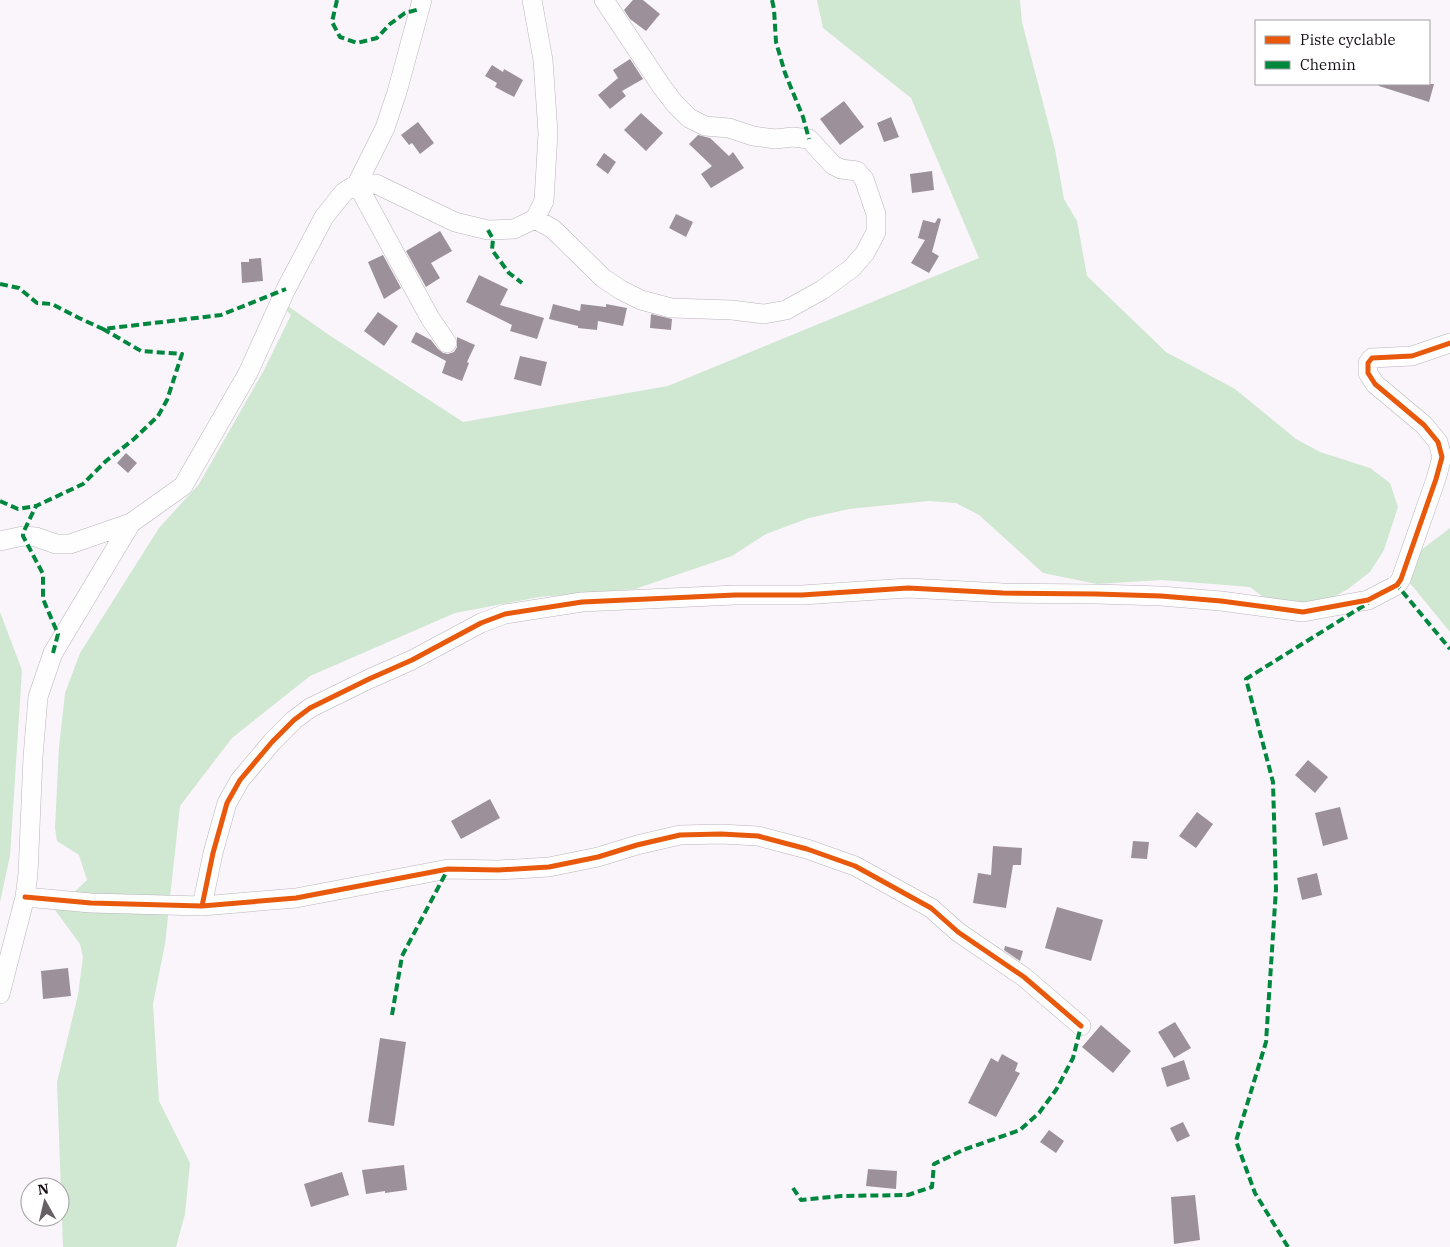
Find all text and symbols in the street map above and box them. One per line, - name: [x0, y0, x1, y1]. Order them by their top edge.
- legend: [1255, 20, 1430, 85]
- text: Piste cyclable: [1300, 30, 1396, 49]
- text: Chemin: [1300, 55, 1356, 74]
- north arrow: [20, 1177, 70, 1227]
- text: N: [36, 1179, 50, 1199]

